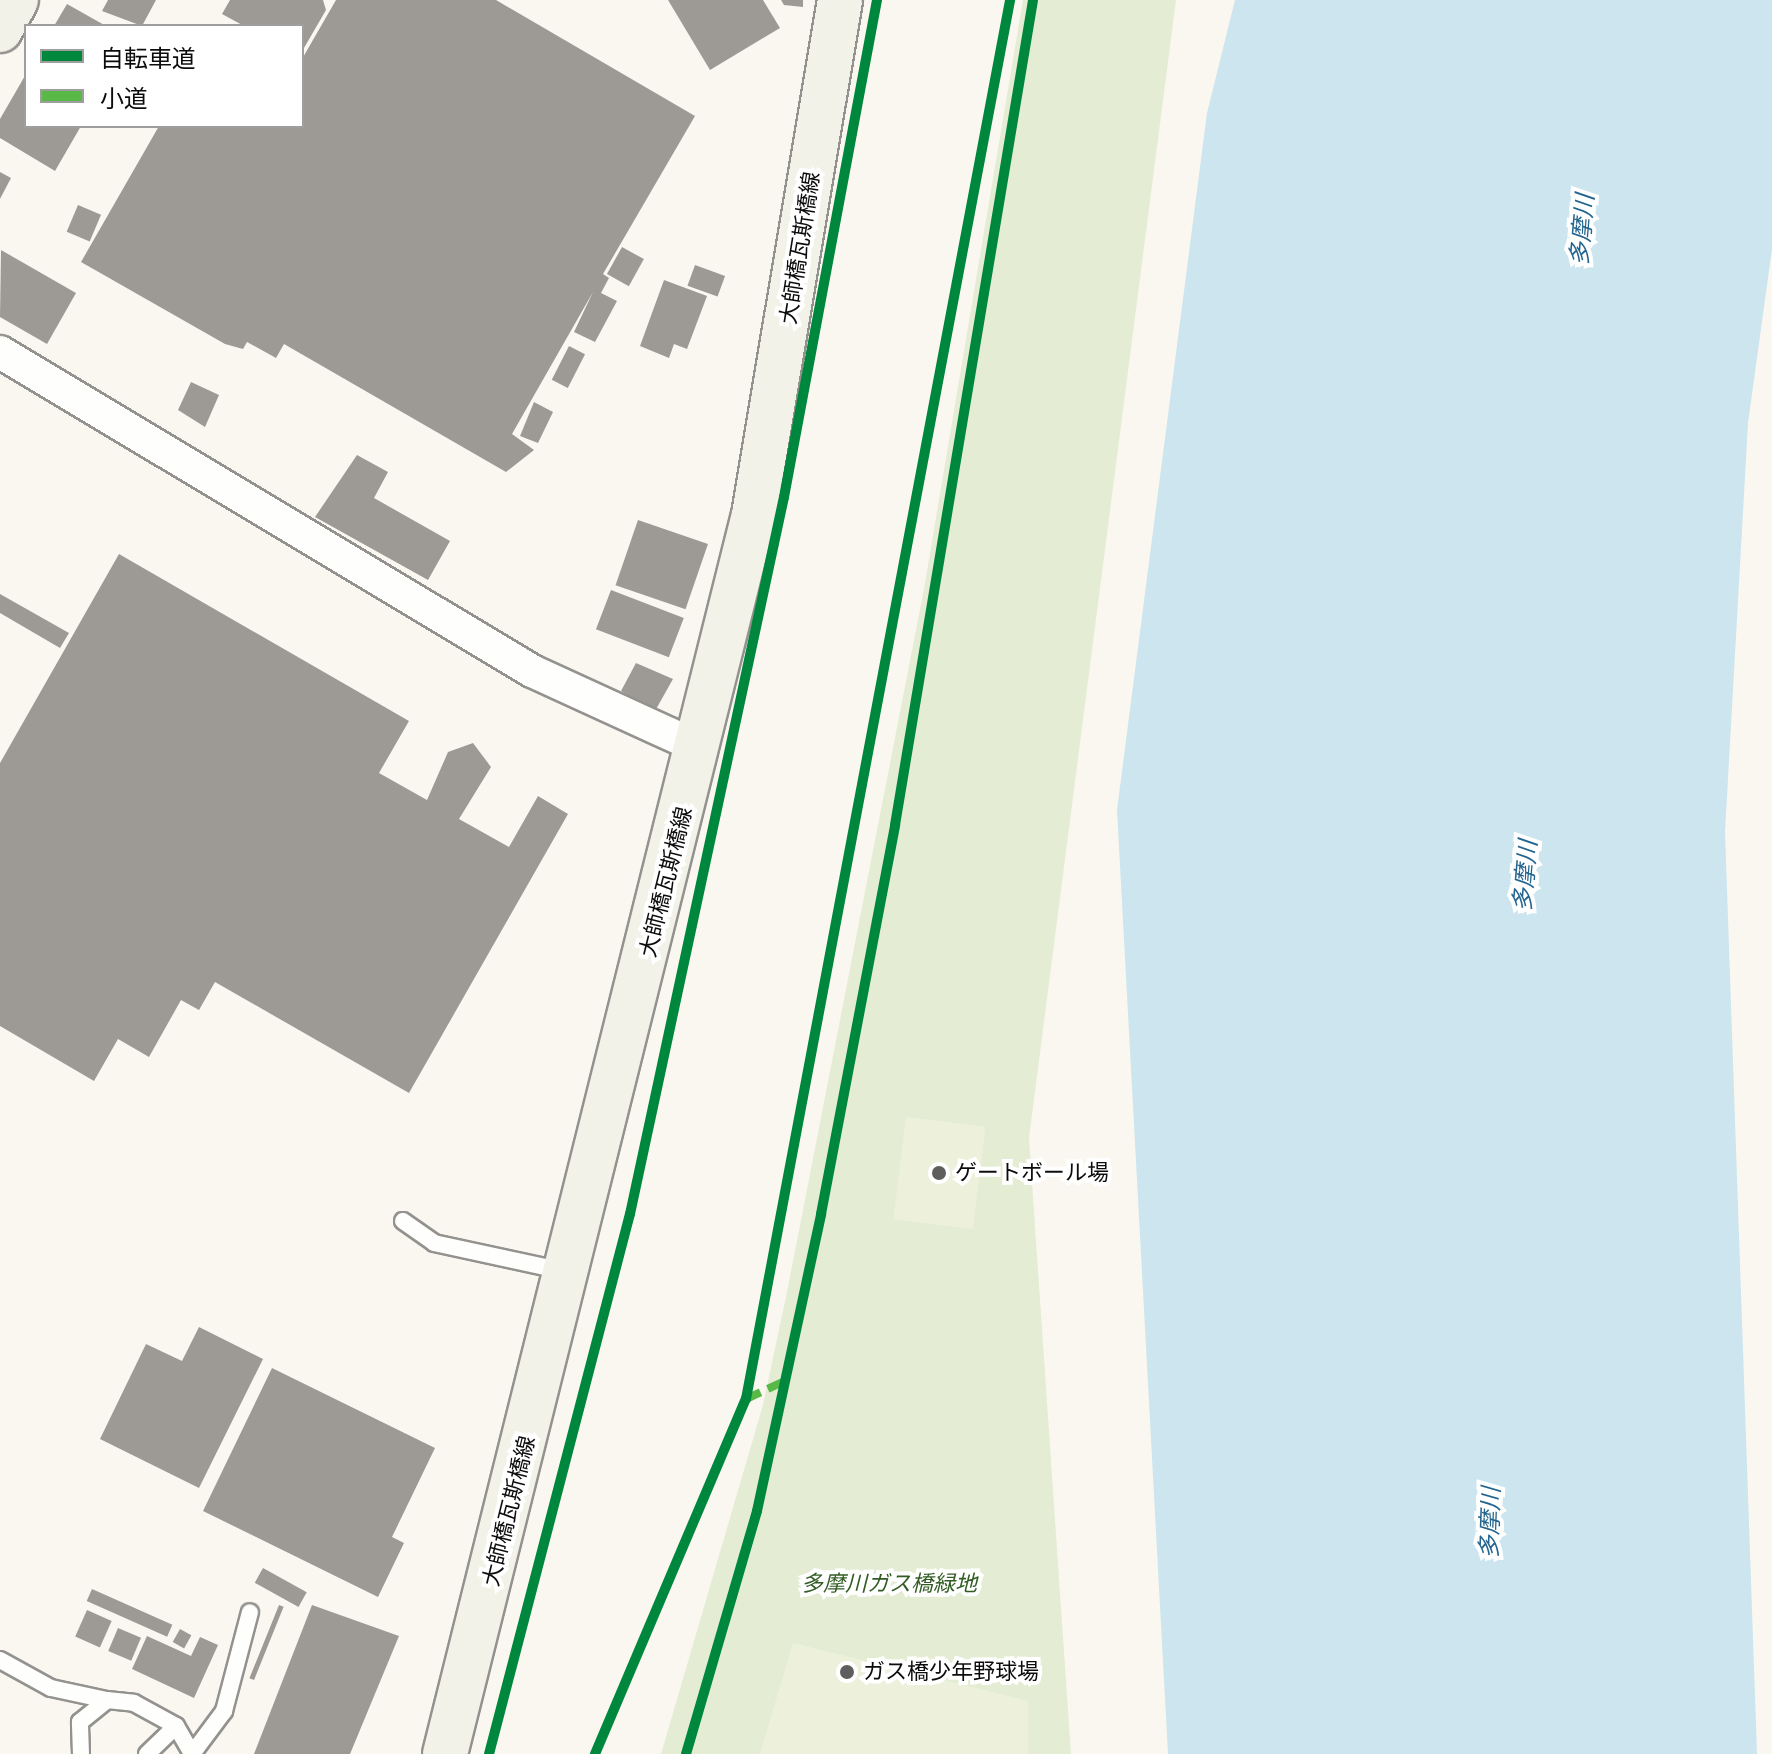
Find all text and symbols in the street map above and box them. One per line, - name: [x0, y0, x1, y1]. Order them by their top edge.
- legend: [24, 24, 304, 128]
- text: 自転車道: [100, 43, 196, 74]
- text: 小道: [100, 83, 148, 114]
- street label: 大師橋瓦斯橋線: [775, 170, 825, 326]
- water label: 多摩川: [1565, 193, 1599, 267]
- street label: 大師橋瓦斯橋線: [635, 804, 697, 960]
- water label: 多摩川: [1508, 839, 1542, 913]
- place label: ゲートボール場: [955, 1160, 1109, 1186]
- marker: ゲートボール場: [930, 1164, 948, 1182]
- street label: 大師橋瓦斯橋線: [478, 1433, 540, 1589]
- water label: 多摩川: [1474, 1487, 1506, 1559]
- park label: 多摩川ガス橋緑地: [801, 1571, 977, 1597]
- place label: ガス橋少年野球場: [863, 1659, 1039, 1685]
- marker: ガス橋少年野球場: [838, 1663, 856, 1681]

